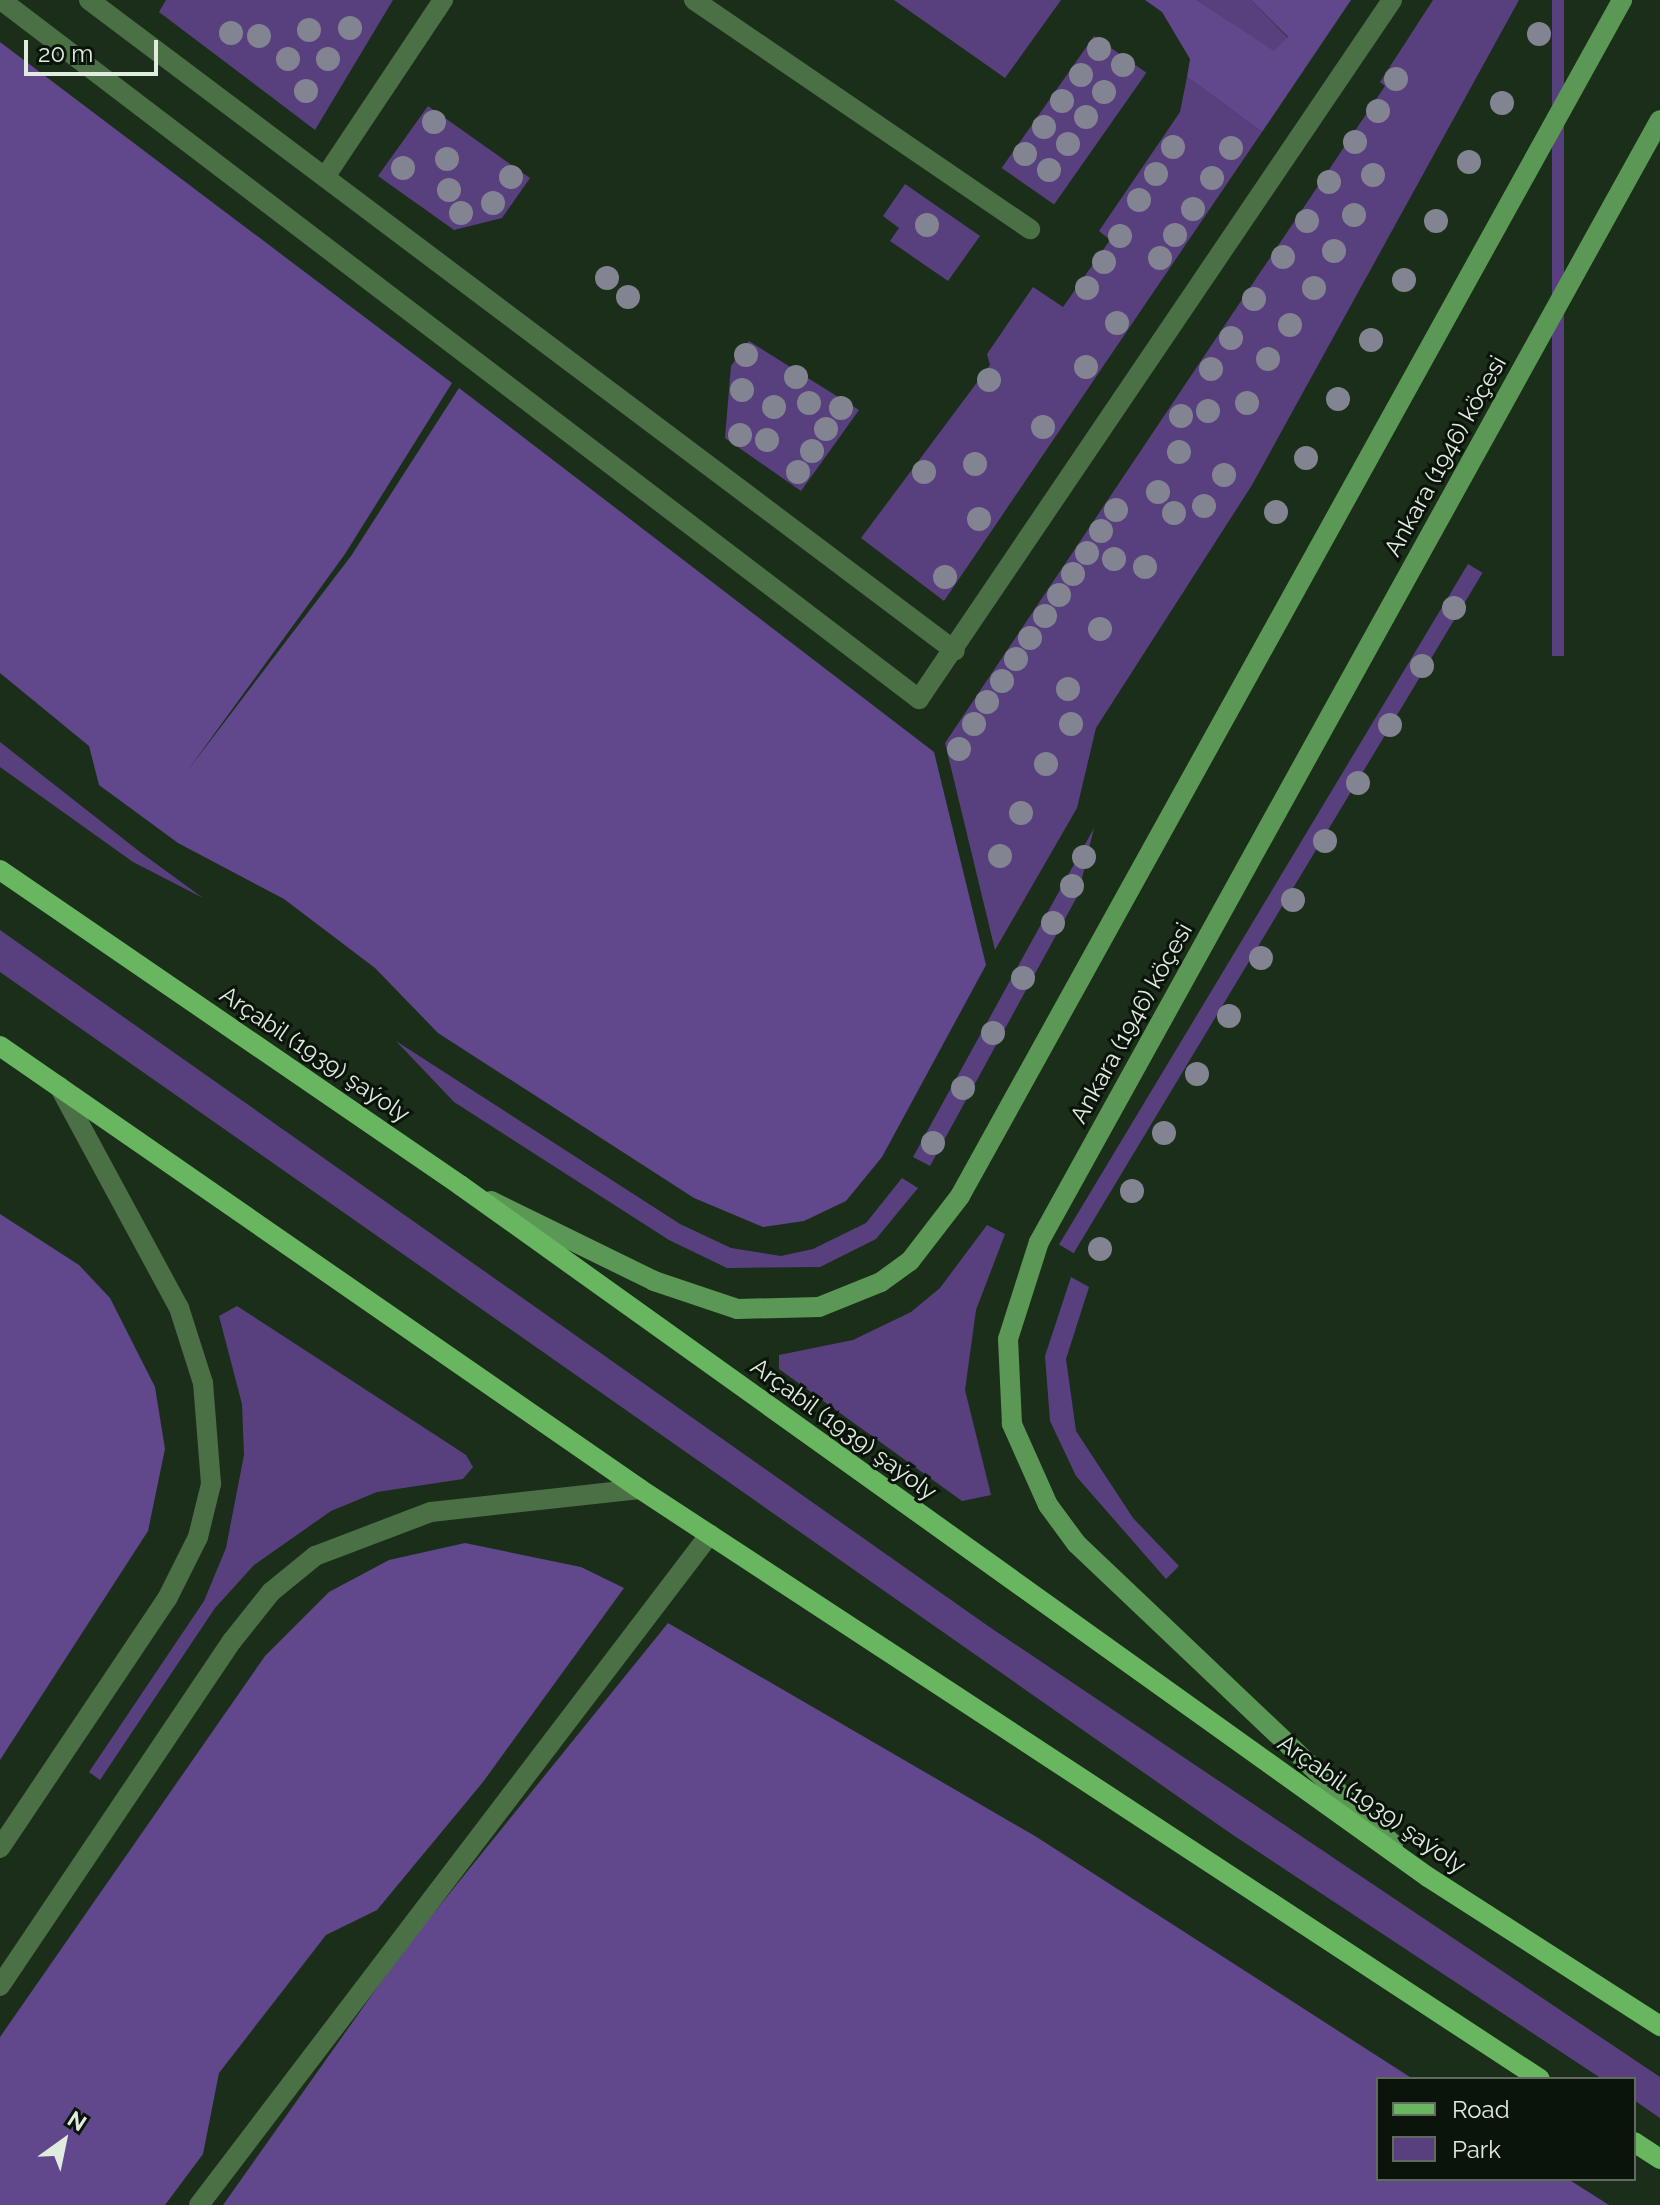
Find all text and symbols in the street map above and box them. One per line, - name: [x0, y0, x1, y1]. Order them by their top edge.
- scale bar: [28, 24, 162, 74]
- text: 20 m: [38, 39, 93, 68]
- street label: Ankara (1946) köçesi: [1378, 351, 1512, 561]
- street label: Ankara (1946) köçesi: [1064, 918, 1198, 1128]
- street label: Arçabil (1939) şaýoly: [214, 980, 416, 1128]
- street label: Arçabil (1939) şaýoly: [745, 1352, 943, 1506]
- street label: Arçabil (1939) şaýoly: [1272, 1728, 1472, 1880]
- legend: [1376, 2077, 1636, 2181]
- text: Road: [1452, 2095, 1510, 2124]
- north arrow: [24, 2101, 104, 2181]
- text: N: [63, 2105, 91, 2136]
- text: Park: [1452, 2135, 1501, 2164]

